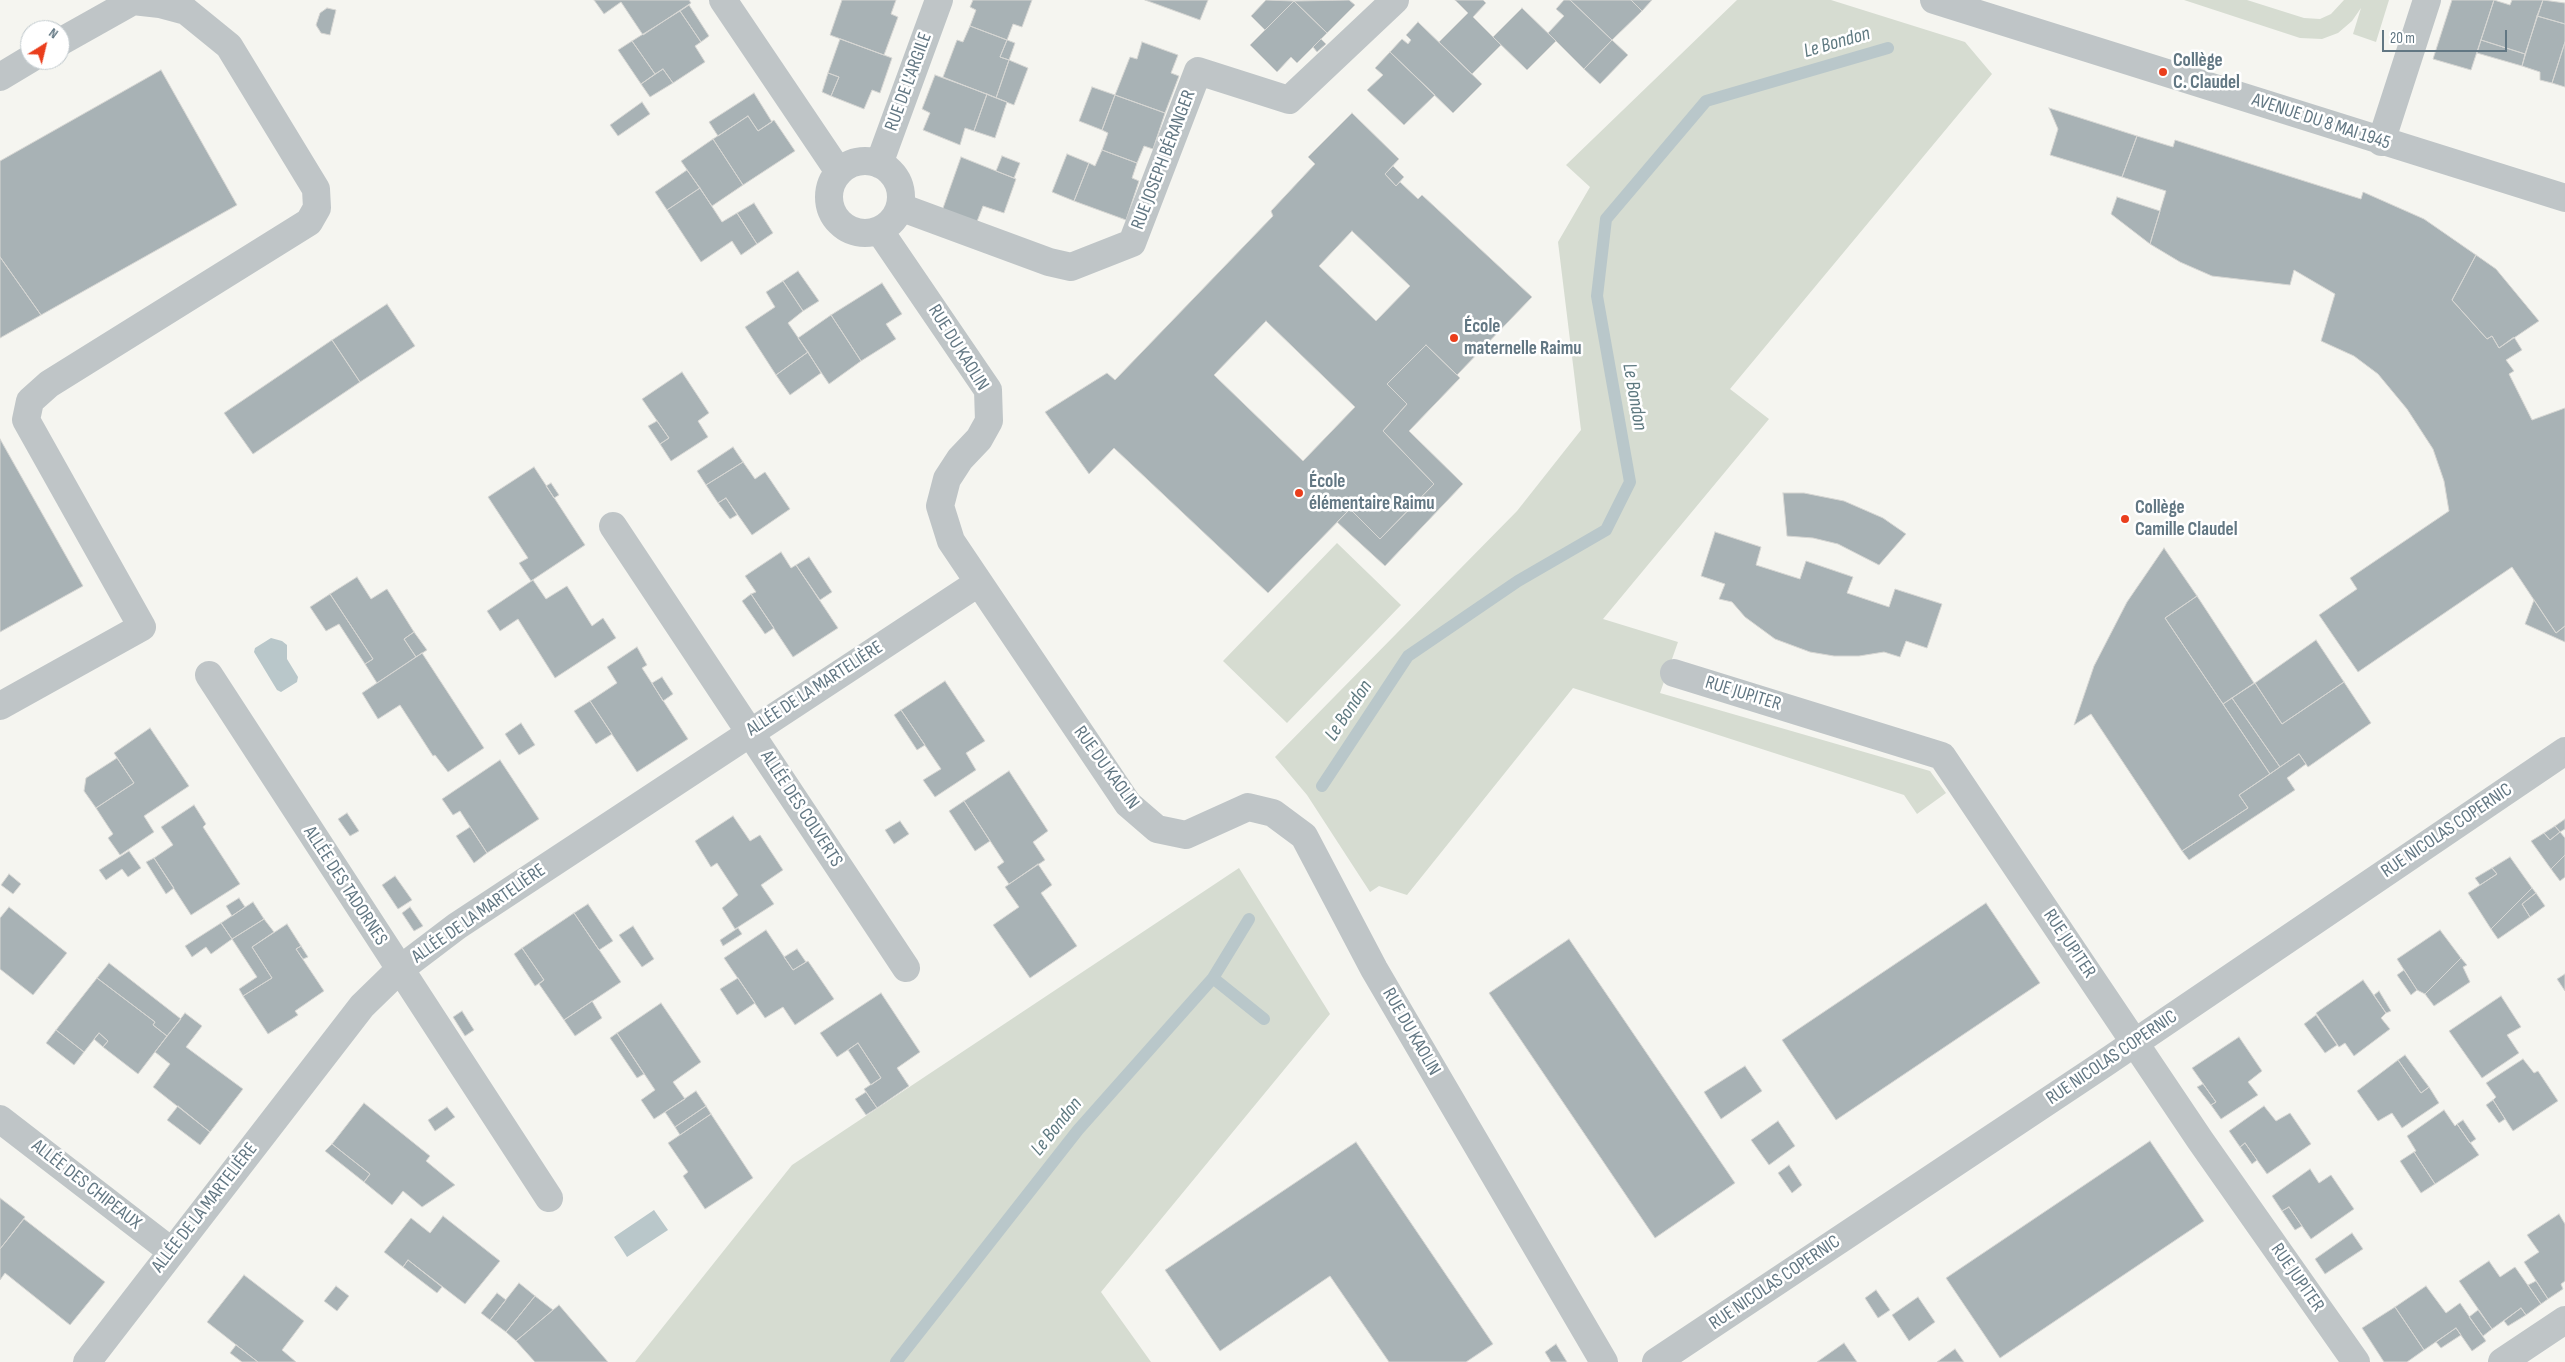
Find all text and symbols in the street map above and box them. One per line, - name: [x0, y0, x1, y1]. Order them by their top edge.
- north arrow: [20, 20, 70, 70]
- scale bar: [2385, 20, 2510, 52]
- water label: Le Bondon: [1801, 22, 1873, 64]
- text: N: [45, 24, 62, 42]
- text: 20 m: [2390, 29, 2415, 48]
- street label: RUE DE L'ARGILE: [881, 30, 937, 134]
- place label: Collège C. Claudel: [2173, 50, 2240, 94]
- marker: Collège C. Claudel: [2157, 66, 2169, 78]
- street label: RUE JOSEPH BÉRANGER: [1127, 87, 1201, 233]
- street label: AVENUE DU 8 MAI 1945: [2249, 89, 2393, 155]
- street label: RUE DU KAOLIN: [923, 301, 993, 395]
- place label: École maternelle Raimu: [1464, 316, 1582, 360]
- marker: École maternelle Raimu: [1448, 332, 1460, 344]
- water label: Le Bondon: [1616, 361, 1652, 433]
- place label: École élémentaire Raimu: [1309, 471, 1435, 515]
- marker: École élémentaire Raimu: [1293, 487, 1305, 499]
- place label: Collège Camille Claudel: [2135, 497, 2238, 541]
- marker: Collège Camille Claudel: [2119, 513, 2131, 525]
- street label: ALLÉE DE LA MARTELIÈRE: [742, 636, 888, 742]
- street label: RUE JUPITER: [1702, 672, 1784, 716]
- water label: Le Bondon: [1320, 676, 1378, 746]
- street label: RUE DU KAOLIN: [1068, 722, 1144, 814]
- street label: ALLÉE DES COLVERTS: [755, 746, 847, 872]
- street label: RUE NICOLAS COPERNIC: [2377, 779, 2517, 883]
- street label: ALLÉE DES TADORNES: [298, 822, 392, 950]
- street label: ALLÉE DE LA MARTELIÈRE: [408, 859, 550, 969]
- street label: RUE JUPITER: [2038, 905, 2100, 983]
- street label: RUE DU KAOLIN: [1377, 984, 1445, 1080]
- street label: RUE NICOLAS COPERNIC: [2042, 1006, 2182, 1110]
- water label: Le Bondon: [1026, 1093, 1088, 1161]
- street label: ALLÉE DES CHIPEAUX: [27, 1135, 145, 1235]
- street label: ALLÉE DE LA MARTELIÈRE: [147, 1139, 263, 1277]
- street label: RUE NICOLAS COPERNIC: [1705, 1231, 1845, 1335]
- street label: RUE JUPITER: [2265, 1239, 2329, 1317]

